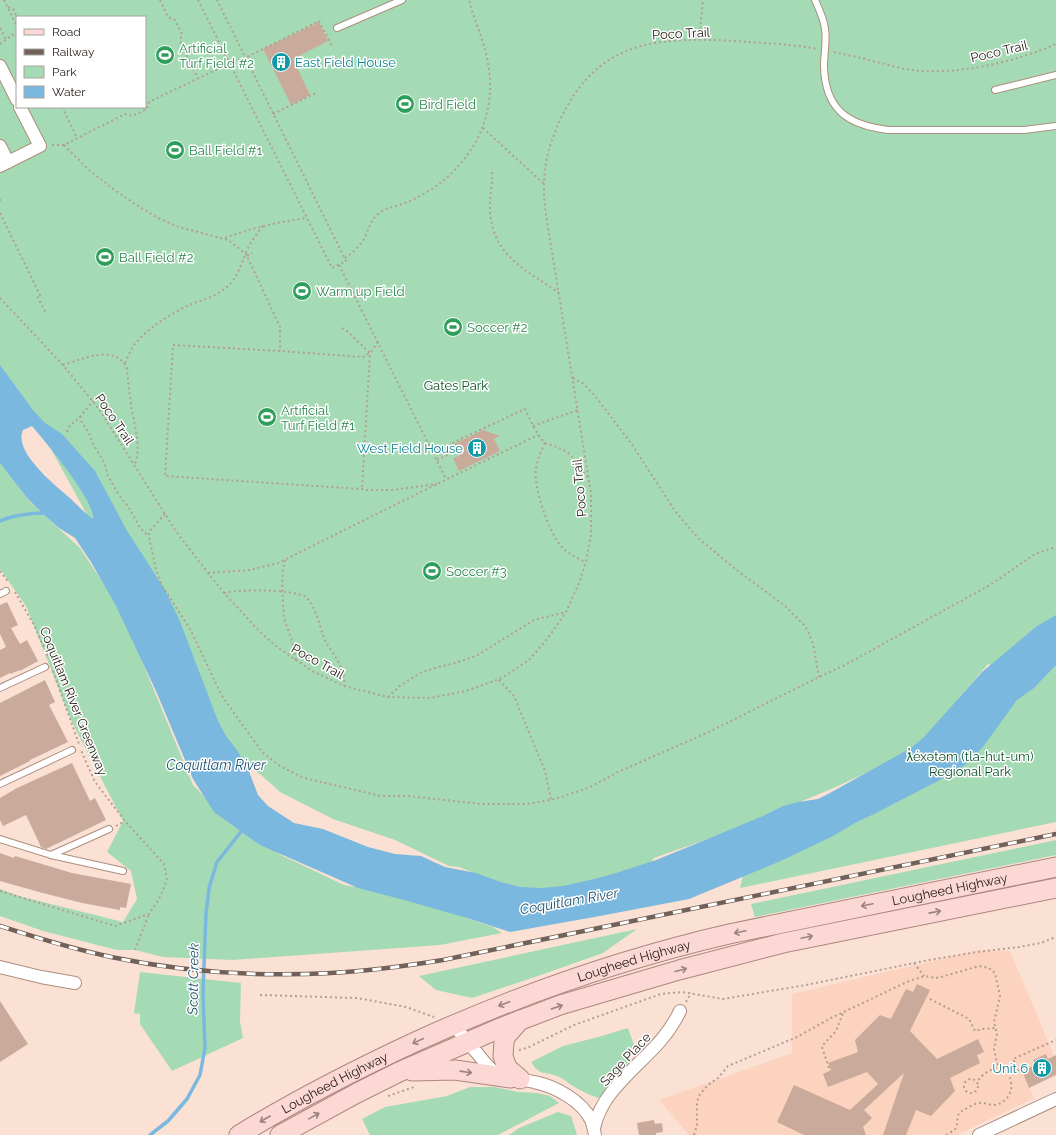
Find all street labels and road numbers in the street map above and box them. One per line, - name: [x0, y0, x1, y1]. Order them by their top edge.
- street label: Poco Trail: [652, 24, 711, 43]
- street label: Poco Trail: [969, 38, 1030, 65]
- street label: Poco Trail: [92, 391, 137, 448]
- street label: Poco Trail: [569, 458, 590, 518]
- street label: Coquitlam River Greenway: [37, 625, 110, 778]
- street label: Poco Trail: [289, 641, 347, 682]
- street label: Lougheed Highway: [891, 870, 1009, 908]
- street label: Lougheed Highway: [575, 937, 692, 985]
- street label: Sage Place: [597, 1029, 654, 1089]
- street label: Lougheed Highway: [279, 1049, 390, 1117]

